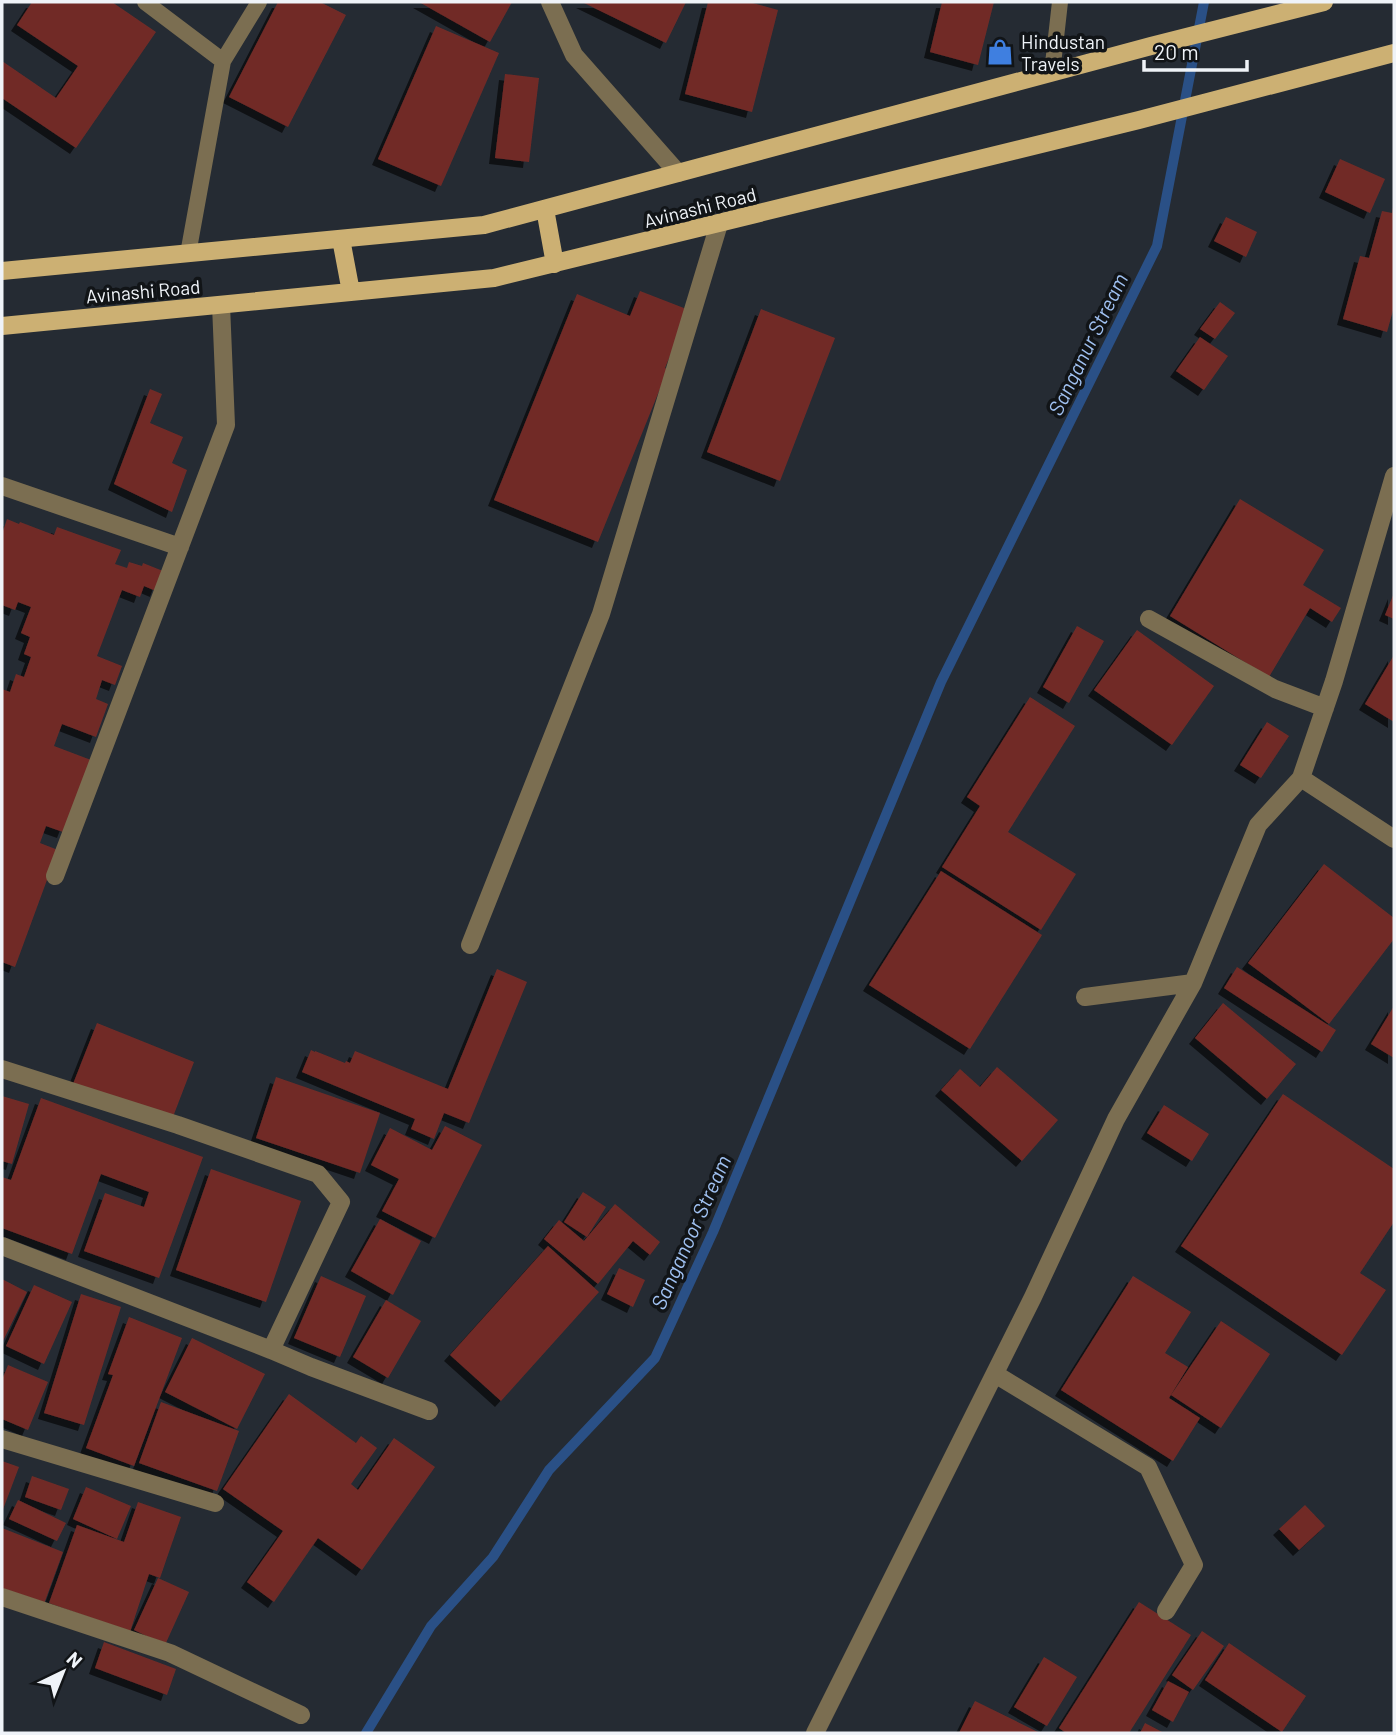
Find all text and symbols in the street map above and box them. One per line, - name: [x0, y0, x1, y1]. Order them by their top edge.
- scale bar: [1144, 28, 1247, 72]
- place label: Hindustan Travels: [1021, 30, 1105, 75]
- shop icon: Hindustan Travels: [985, 37, 1015, 67]
- text: 20 m: [1154, 39, 1199, 64]
- street label: Avinashi Road: [641, 182, 759, 232]
- water label: Sanganur Stream: [1042, 269, 1132, 419]
- street label: Avinashi Road: [85, 275, 201, 307]
- water label: Sanganoor Stream: [645, 1151, 735, 1313]
- north arrow: [28, 1637, 98, 1707]
- text: N: [62, 1646, 87, 1672]

